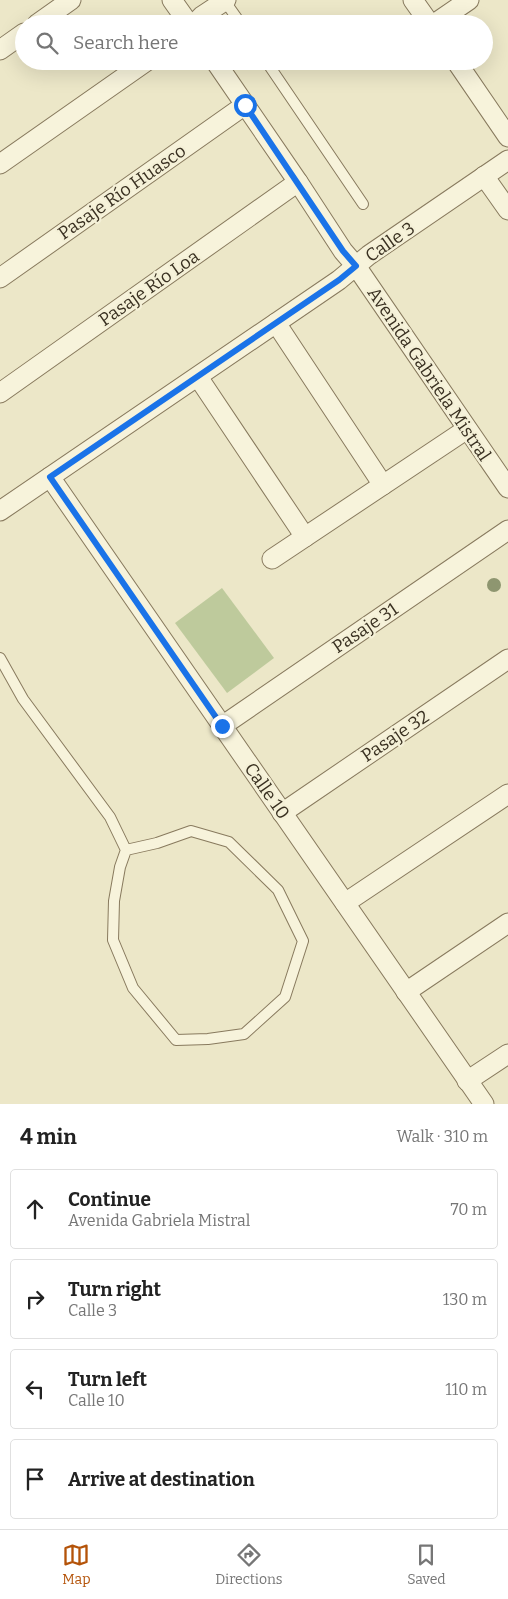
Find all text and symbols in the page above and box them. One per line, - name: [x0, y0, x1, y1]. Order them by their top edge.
- search box: [15, 15, 493, 70]
- icon: search: [33, 29, 61, 57]
- text: Search here: [73, 31, 178, 54]
- route start: [234, 94, 257, 117]
- street label: Pasaje Río Huasco: [54, 140, 190, 244]
- street label: Calle 3: [361, 217, 419, 267]
- street label: Pasaje Río Loa: [94, 245, 204, 331]
- street label: Avenida Gabriela Mistral: [363, 283, 495, 465]
- street label: Pasaje 31: [328, 598, 403, 658]
- street label: Pasaje 32: [357, 705, 433, 767]
- route end: [211, 715, 234, 738]
- street label: Calle 10: [240, 759, 294, 823]
- text: 4 min: [20, 1124, 77, 1150]
- text: Walk · 310 m: [396, 1127, 488, 1146]
- text: Continue: [68, 1188, 151, 1211]
- icon: ahead: [21, 1195, 49, 1223]
- text: 70 m: [451, 1200, 487, 1219]
- text: Avenida Gabriela Mistral: [68, 1211, 250, 1230]
- text: Turn right: [68, 1278, 161, 1301]
- icon: right: [21, 1285, 49, 1313]
- text: 130 m: [443, 1290, 487, 1309]
- text: Calle 3: [68, 1301, 117, 1320]
- text: Turn left: [68, 1368, 147, 1391]
- icon: left: [21, 1375, 49, 1403]
- text: 110 m: [445, 1380, 487, 1399]
- text: Calle 10: [68, 1391, 125, 1410]
- icon: arrive: [21, 1465, 49, 1493]
- text: Arrive at destination: [68, 1468, 255, 1491]
- tab: Map: [62, 1541, 91, 1588]
- tab: Directions: [215, 1541, 283, 1588]
- tab: Saved: [407, 1541, 446, 1588]

